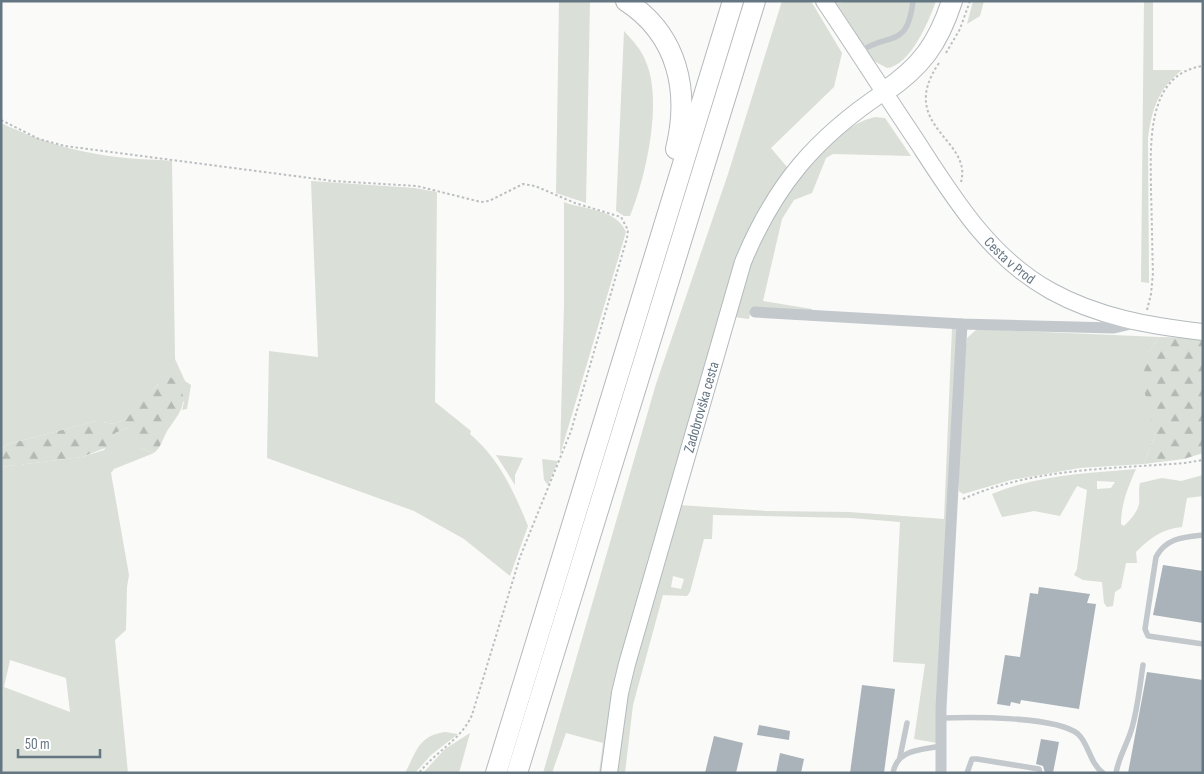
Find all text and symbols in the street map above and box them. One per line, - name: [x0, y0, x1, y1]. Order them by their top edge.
- street label: Cesta v Prod: [980, 233, 1039, 288]
- street label: Zadobrovška cesta: [679, 359, 723, 455]
- scale bar: [18, 726, 100, 758]
- text: 50 m: [25, 735, 50, 754]

